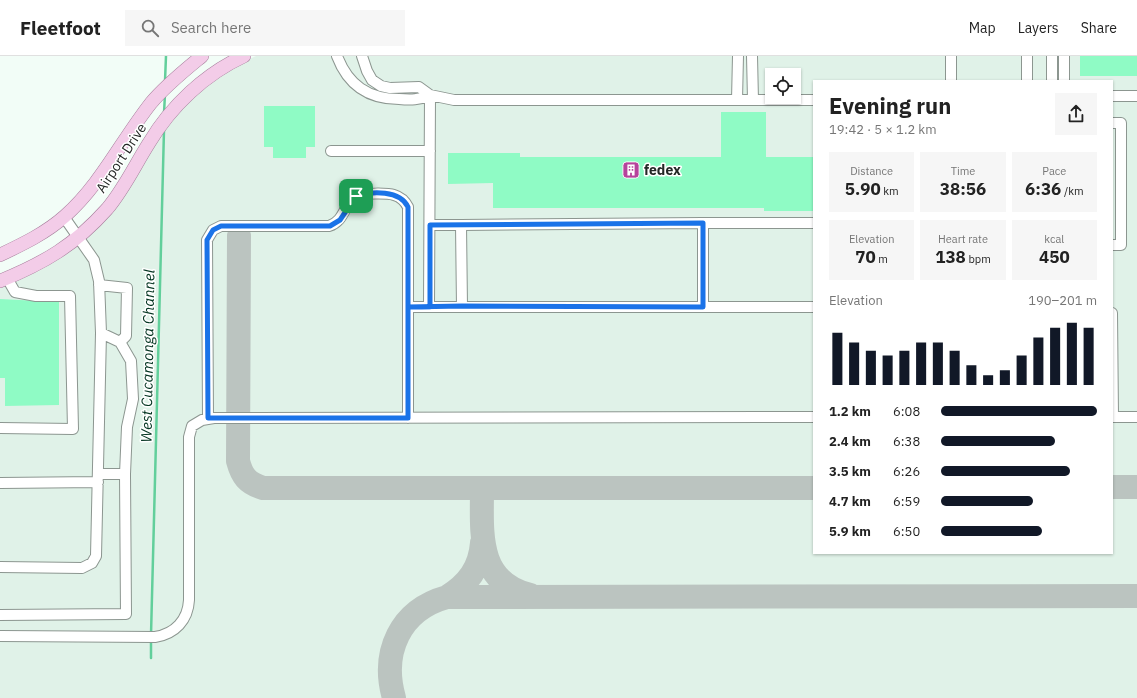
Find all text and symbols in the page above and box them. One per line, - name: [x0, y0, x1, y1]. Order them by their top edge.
- search box: [125, 10, 405, 46]
- text: Fleetfoot: [20, 16, 101, 40]
- icon: search: [139, 17, 161, 39]
- text: Search here: [171, 18, 251, 37]
- text: Map: [969, 19, 996, 37]
- text: Layers: [1018, 19, 1059, 37]
- text: Share: [1081, 19, 1117, 37]
- map controls: [765, 68, 801, 104]
- button: locate: [765, 68, 801, 104]
- text: Evening run: [829, 91, 951, 120]
- button: share: [1055, 93, 1097, 135]
- street label: Airport Drive: [92, 120, 150, 196]
- text: 19:42 · 5 × 1.2 km: [829, 121, 937, 138]
- building icon: fedex: [621, 160, 641, 180]
- place label: fedex: [644, 161, 681, 179]
- text: Distance: [850, 164, 893, 178]
- text: Time: [951, 164, 975, 178]
- text: Pace: [1042, 164, 1066, 178]
- text: 5.90: [845, 178, 881, 200]
- text: 38:56: [940, 178, 986, 200]
- text: 6:36: [1025, 178, 1061, 200]
- pin: [339, 179, 373, 213]
- text: km: [881, 184, 899, 198]
- text: /km: [1061, 184, 1084, 198]
- icon: arrive: [345, 185, 367, 207]
- text: Elevation: [849, 232, 894, 246]
- text: Heart rate: [938, 232, 988, 246]
- text: kcal: [1044, 232, 1064, 246]
- text: 70: [855, 246, 876, 268]
- text: 138: [935, 246, 966, 268]
- text: 450: [1039, 246, 1070, 268]
- text: m: [876, 252, 888, 266]
- text: bpm: [966, 252, 991, 266]
- water label: West Cucamonga Channel: [136, 269, 159, 443]
- text: Elevation: [829, 292, 883, 309]
- text: 190–201 m: [1028, 292, 1097, 309]
- text: 1.2 km: [829, 403, 871, 420]
- text: 6:08: [893, 403, 920, 420]
- text: 2.4 km: [829, 433, 871, 450]
- text: 6:38: [893, 433, 920, 450]
- text: 3.5 km: [829, 463, 871, 480]
- text: 6:26: [893, 463, 920, 480]
- text: 4.7 km: [829, 493, 871, 510]
- text: 6:59: [893, 493, 920, 510]
- text: 5.9 km: [829, 523, 871, 540]
- text: 6:50: [893, 523, 920, 540]

